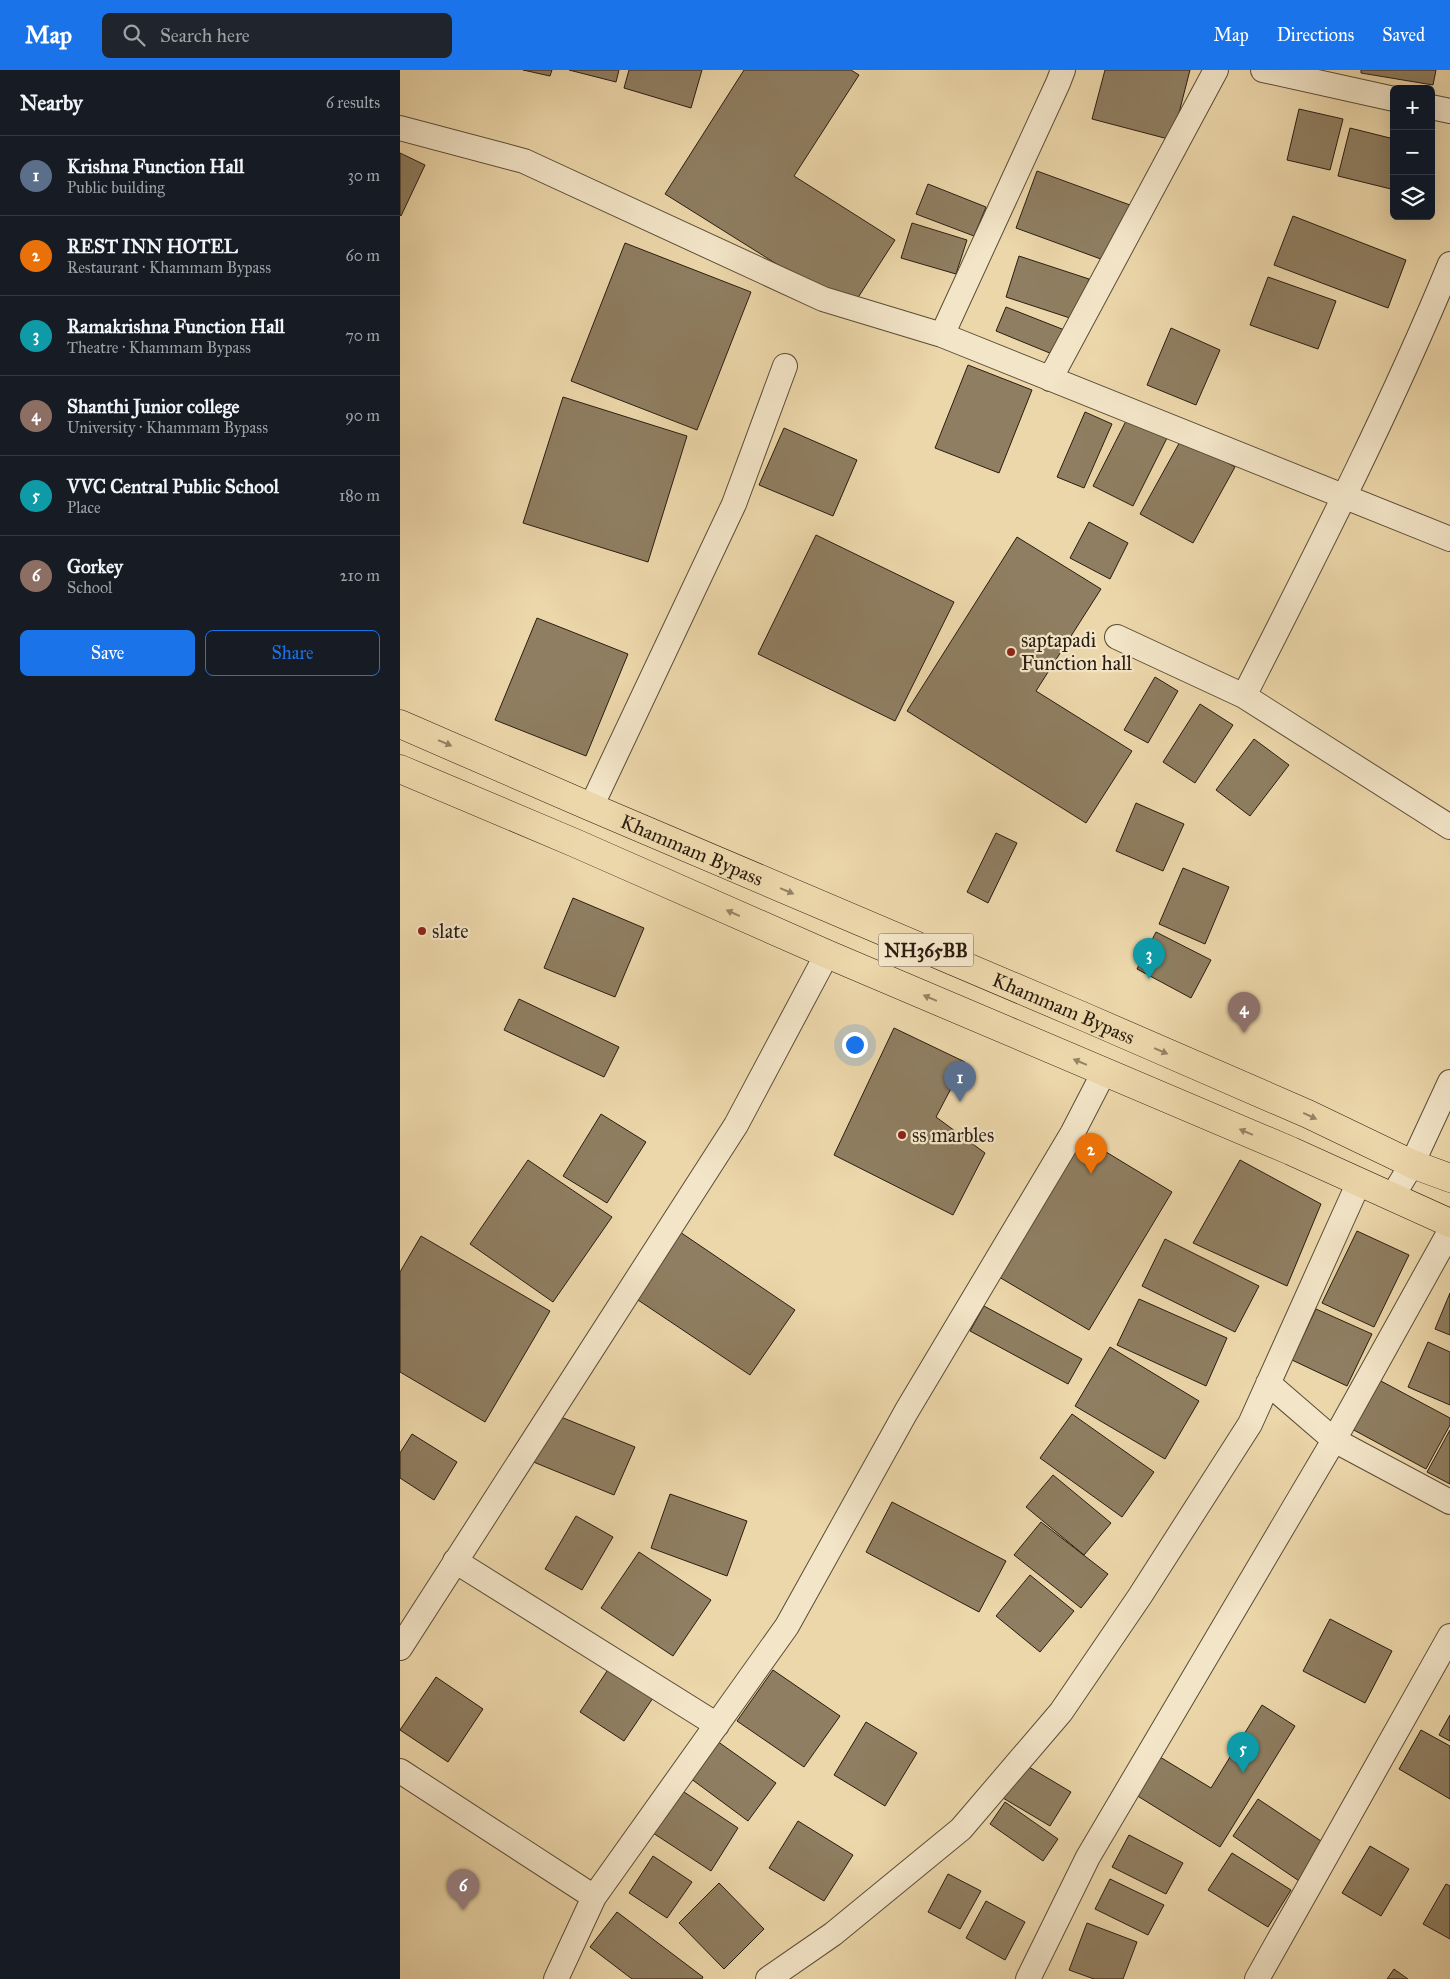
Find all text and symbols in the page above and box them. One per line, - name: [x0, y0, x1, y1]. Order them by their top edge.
- search box: [102, 13, 452, 58]
- text: Map: [25, 20, 72, 50]
- icon: search: [120, 21, 148, 49]
- text: Search here: [160, 24, 250, 47]
- text: Map: [1213, 24, 1249, 46]
- text: Directions: [1277, 24, 1354, 46]
- text: Saved: [1382, 24, 1425, 46]
- map controls: [1390, 85, 1435, 220]
- button: +: [1390, 85, 1435, 130]
- text: Nearby: [20, 90, 83, 116]
- text: 6 results: [326, 93, 380, 112]
- button: −: [1390, 130, 1435, 175]
- text: Krishna Function Hall: [67, 155, 244, 178]
- text: 1: [33, 166, 39, 185]
- text: 30 m: [347, 166, 380, 185]
- button: layers: [1390, 175, 1435, 220]
- text: Public building: [67, 178, 165, 197]
- text: REST INN HOTEL: [67, 235, 238, 258]
- text: 2: [32, 246, 40, 265]
- text: 60 m: [346, 246, 380, 265]
- text: Restaurant · Khammam Bypass: [67, 258, 271, 277]
- text: Ramakrishna Function Hall: [67, 315, 285, 338]
- text: 3: [33, 326, 39, 345]
- text: 70 m: [345, 326, 380, 345]
- text: Theatre · Khammam Bypass: [67, 338, 251, 357]
- text: Shanthi Junior college: [67, 395, 240, 418]
- text: 4: [32, 406, 40, 425]
- text: 90 m: [345, 406, 380, 425]
- text: University · Khammam Bypass: [67, 418, 268, 437]
- text: VVC Central Public School: [67, 475, 279, 498]
- text: 5: [32, 486, 40, 505]
- text: 180 m: [339, 486, 380, 505]
- text: Place: [67, 498, 101, 517]
- text: Gorkey: [67, 555, 123, 578]
- text: 6: [32, 566, 40, 585]
- text: 210 m: [340, 566, 380, 585]
- text: School: [67, 578, 112, 597]
- place label: saptapadi Function hall: [1021, 628, 1133, 675]
- button: Save: [20, 630, 195, 676]
- button: Share: [205, 630, 380, 676]
- marker: saptapadi Function hall: [1005, 646, 1017, 658]
- one-way arrow: [438, 739, 452, 747]
- street label: Khammam Bypass: [617, 809, 767, 891]
- one-way arrow: [780, 887, 794, 895]
- one-way arrow: [726, 908, 740, 916]
- place label: slate: [432, 919, 469, 943]
- marker: slate: [416, 925, 428, 937]
- road number: NH365BB: [878, 934, 974, 966]
- pin: 3: [1133, 938, 1165, 979]
- street label: Khammam Bypass: [989, 967, 1139, 1049]
- pin: 4: [1228, 992, 1260, 1033]
- one-way arrow: [923, 994, 938, 1002]
- your location: [842, 1032, 868, 1058]
- one-way arrow: [1154, 1047, 1168, 1055]
- one-way arrow: [1073, 1057, 1087, 1065]
- pin: 1: [944, 1061, 976, 1102]
- one-way arrow: [1303, 1112, 1317, 1120]
- place label: ss marbles: [912, 1123, 994, 1147]
- one-way arrow: [1239, 1127, 1253, 1135]
- marker: ss marbles: [896, 1129, 908, 1141]
- pin: 2: [1075, 1133, 1107, 1174]
- pin: 5: [1227, 1732, 1259, 1773]
- pin: 6: [447, 1869, 479, 1910]

